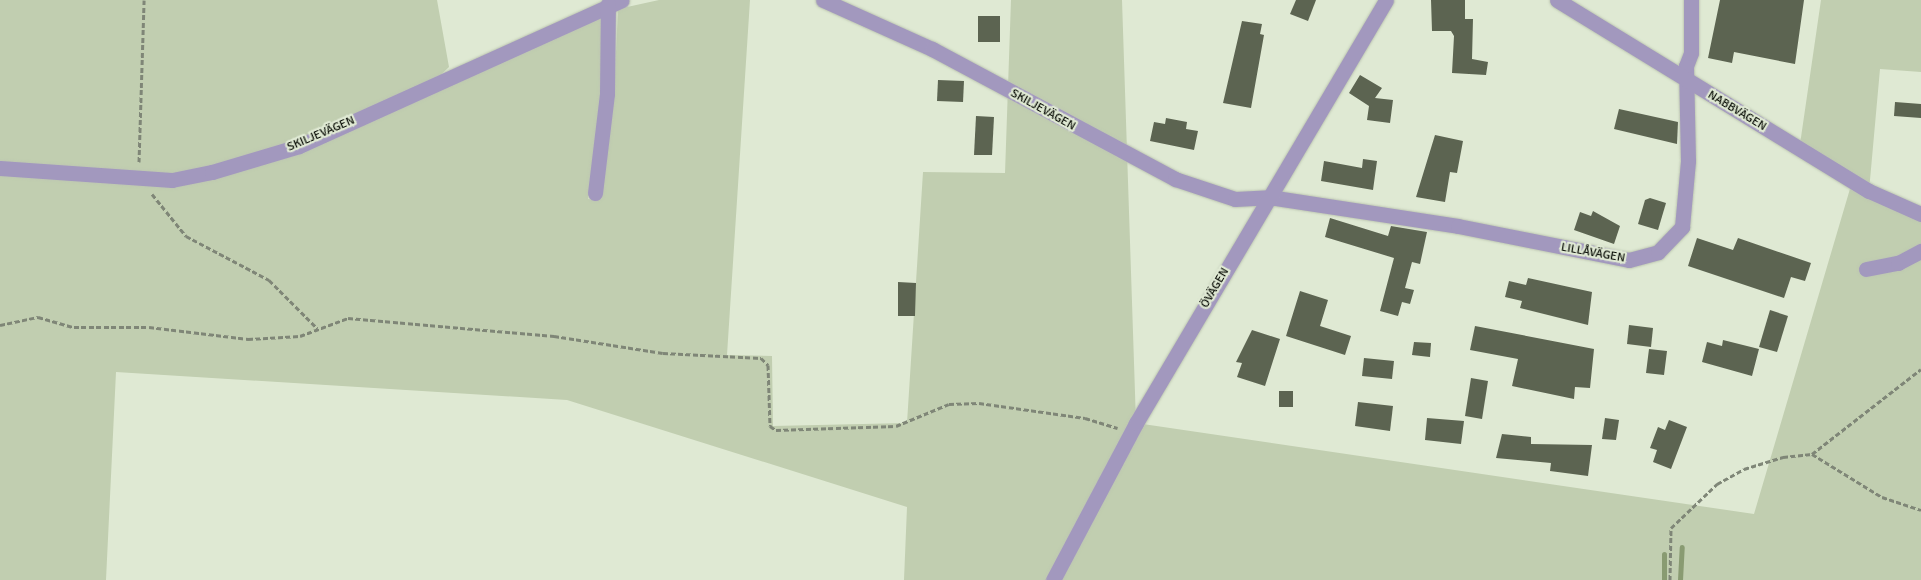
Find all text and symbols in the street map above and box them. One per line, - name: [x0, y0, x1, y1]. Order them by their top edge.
- street label: SKILJEVÄGEN: [1008, 86, 1078, 134]
- street label: NABBVÄGEN: [1705, 88, 1769, 134]
- street label: SKILJEVÄGEN: [285, 113, 357, 155]
- street label: LILLÅVÄGEN: [1560, 240, 1626, 266]
- street label: ÖVÄGEN: [1198, 265, 1232, 311]

